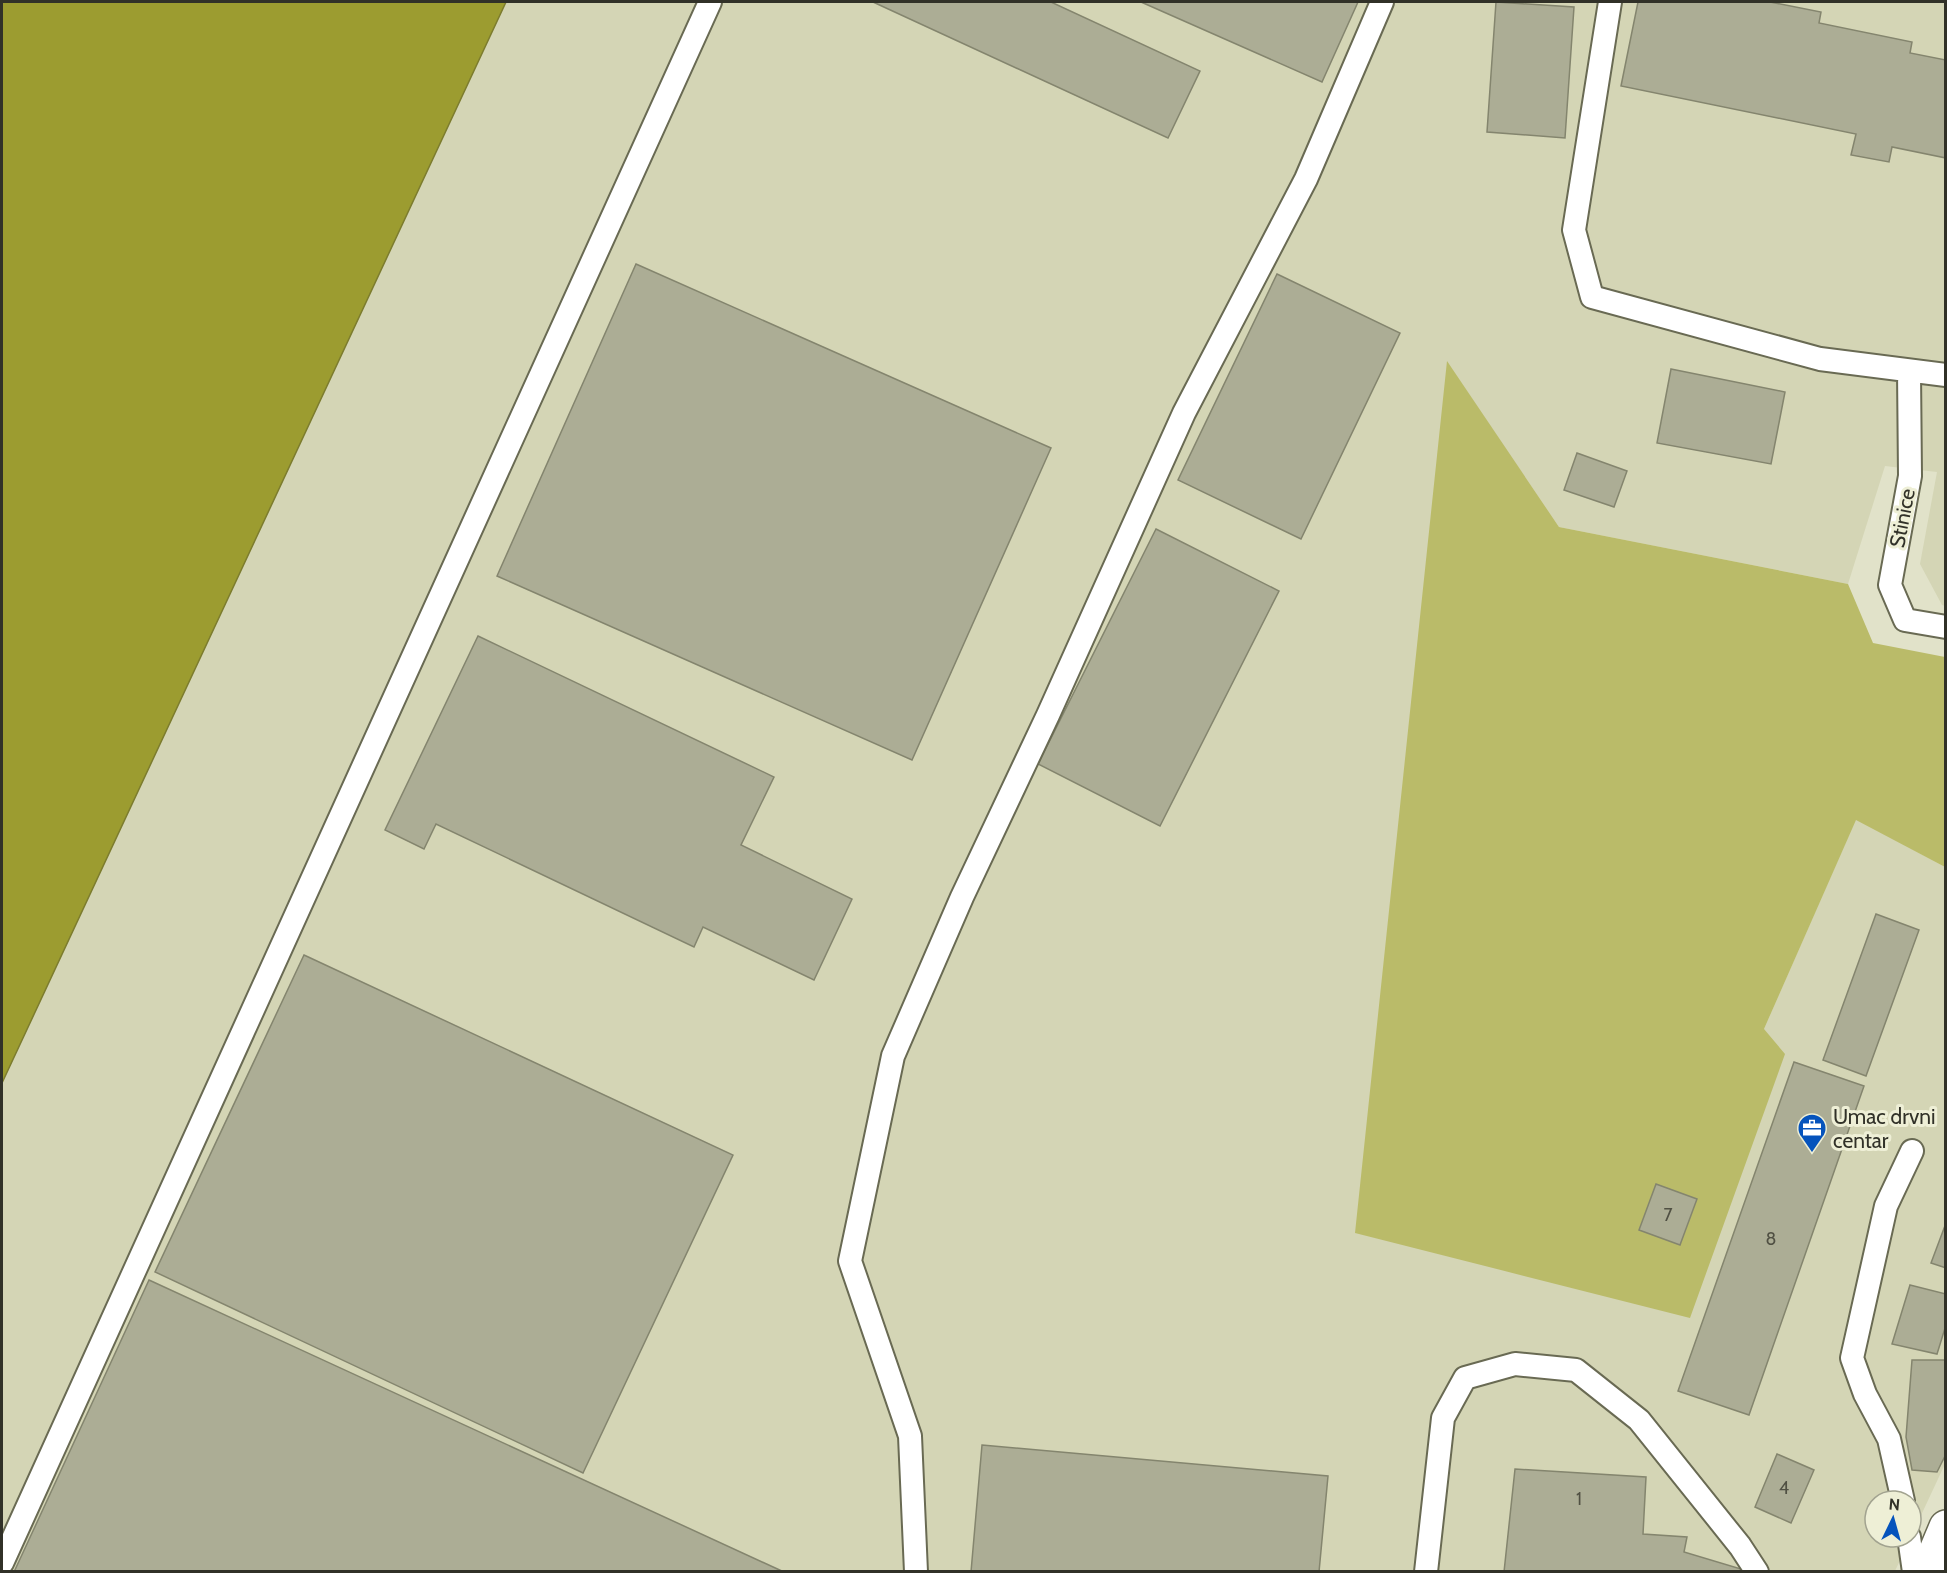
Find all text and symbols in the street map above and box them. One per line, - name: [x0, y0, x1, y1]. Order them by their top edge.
- street label: Stinice: [1884, 486, 1920, 550]
- place label: Umac drvni centar: [1833, 1104, 1935, 1153]
- office icon: Umac drvni centar: [1796, 1112, 1828, 1154]
- house number: 7: [1663, 1204, 1673, 1226]
- house number: 8: [1766, 1228, 1776, 1250]
- house number: 4: [1779, 1477, 1789, 1499]
- house number: 1: [1576, 1488, 1582, 1510]
- north arrow: [1863, 1489, 1923, 1549]
- text: N: [1888, 1495, 1901, 1515]

